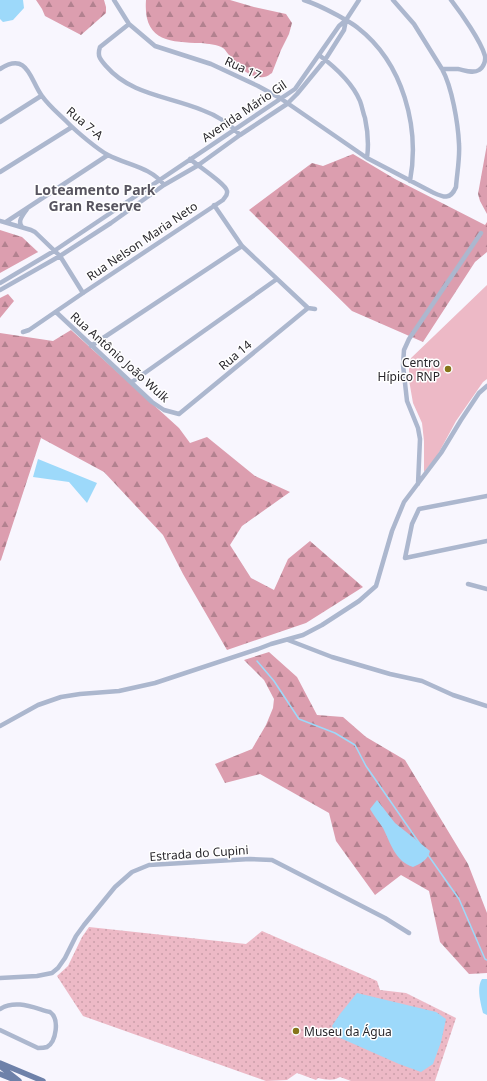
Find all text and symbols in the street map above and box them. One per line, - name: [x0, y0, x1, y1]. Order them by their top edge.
- street label: Rua 17: [222, 52, 264, 84]
- street label: Avenida Mário Gil: [198, 76, 290, 146]
- street label: Rua 7-A: [63, 103, 107, 144]
- district label: Loteamento Park Gran Reserve: [35, 180, 156, 215]
- street label: Rua Nelson Maria Neto: [83, 198, 201, 284]
- street label: Rua Antônio João Wulk: [67, 308, 174, 407]
- street label: Rua 14: [215, 336, 255, 374]
- place label: Centro Hípico RNP: [378, 354, 440, 385]
- marker: Centro Hípico RNP: [443, 364, 453, 374]
- street label: Estrada do Cupini: [149, 841, 249, 865]
- place label: Museu da Água: [304, 1023, 392, 1040]
- marker: Museu da Água: [291, 1026, 301, 1036]

